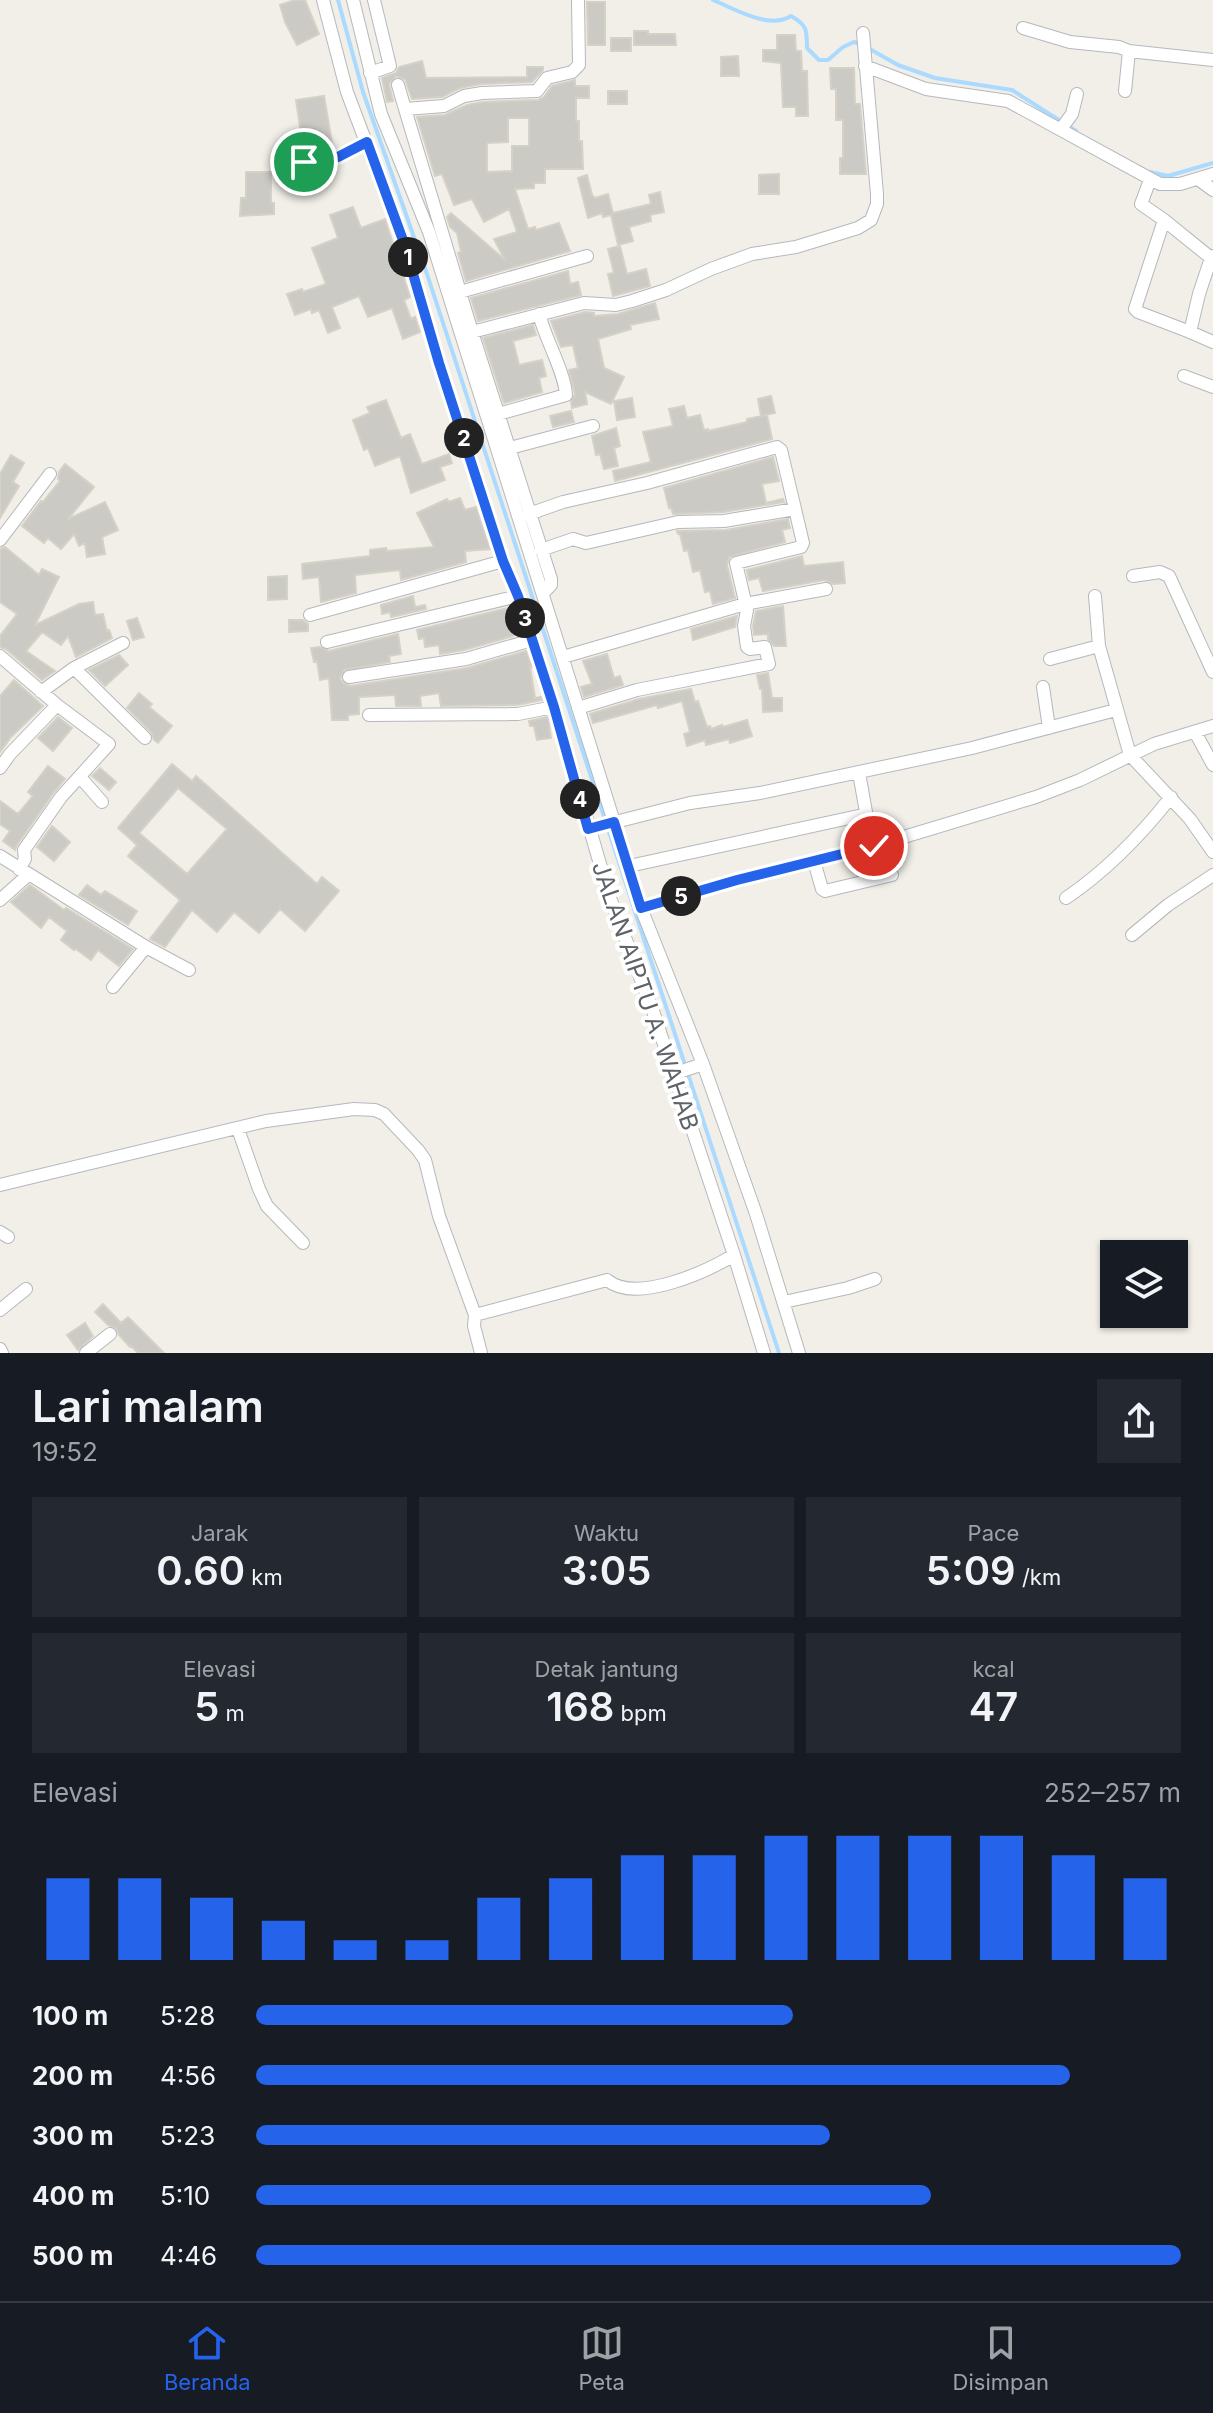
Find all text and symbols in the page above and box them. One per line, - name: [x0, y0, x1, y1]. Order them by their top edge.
- pin: [270, 128, 338, 196]
- icon: arrive: [282, 140, 326, 184]
- pin: 1: [388, 237, 428, 277]
- text: 1: [403, 244, 413, 270]
- pin: 2: [444, 418, 484, 458]
- text: 2: [457, 425, 471, 451]
- pin: 3: [505, 598, 545, 638]
- text: 3: [518, 605, 532, 631]
- pin: 4: [560, 779, 600, 819]
- text: 4: [573, 786, 587, 812]
- pin: [840, 812, 908, 880]
- icon: check: [852, 824, 896, 868]
- street label: JALAN AIPTU A. WAHAB: [586, 858, 705, 1134]
- pin: 5: [661, 876, 701, 916]
- text: 5: [674, 883, 688, 909]
- map controls: [1100, 1240, 1188, 1328]
- button: layers: [1100, 1240, 1188, 1328]
- text: Lari malam: [32, 1379, 264, 1433]
- button: share: [1097, 1379, 1181, 1463]
- text: 19:52: [32, 1436, 98, 1467]
- text: Jarak: [191, 1520, 248, 1546]
- text: Waktu: [574, 1520, 639, 1546]
- text: Pace: [968, 1520, 1019, 1546]
- text: 0.60: [156, 1546, 245, 1595]
- text: 3:05: [562, 1546, 651, 1595]
- text: 5:09: [926, 1546, 1016, 1595]
- text: km: [245, 1564, 283, 1590]
- text: /km: [1016, 1564, 1061, 1590]
- text: Elevasi: [183, 1656, 256, 1682]
- text: Detak jantung: [535, 1656, 679, 1682]
- text: kcal: [972, 1656, 1015, 1682]
- text: 5: [194, 1682, 219, 1731]
- text: 168: [546, 1682, 614, 1731]
- text: 47: [969, 1682, 1018, 1731]
- text: m: [219, 1700, 245, 1726]
- text: bpm: [614, 1700, 667, 1726]
- text: Elevasi: [32, 1777, 118, 1808]
- text: 252–257 m: [1044, 1777, 1181, 1808]
- text: 100 m: [32, 2000, 108, 2031]
- text: 5:28: [160, 2000, 215, 2031]
- text: 200 m: [32, 2060, 113, 2091]
- text: 4:56: [160, 2060, 216, 2091]
- text: 300 m: [32, 2120, 114, 2151]
- text: 5:23: [160, 2120, 215, 2151]
- text: 400 m: [32, 2180, 115, 2211]
- text: 5:10: [160, 2180, 210, 2211]
- text: 500 m: [32, 2240, 114, 2271]
- text: 4:46: [160, 2240, 217, 2271]
- tab: Beranda: [164, 2321, 251, 2395]
- tab: Peta: [578, 2321, 625, 2395]
- tab: Disimpan: [953, 2321, 1049, 2395]

